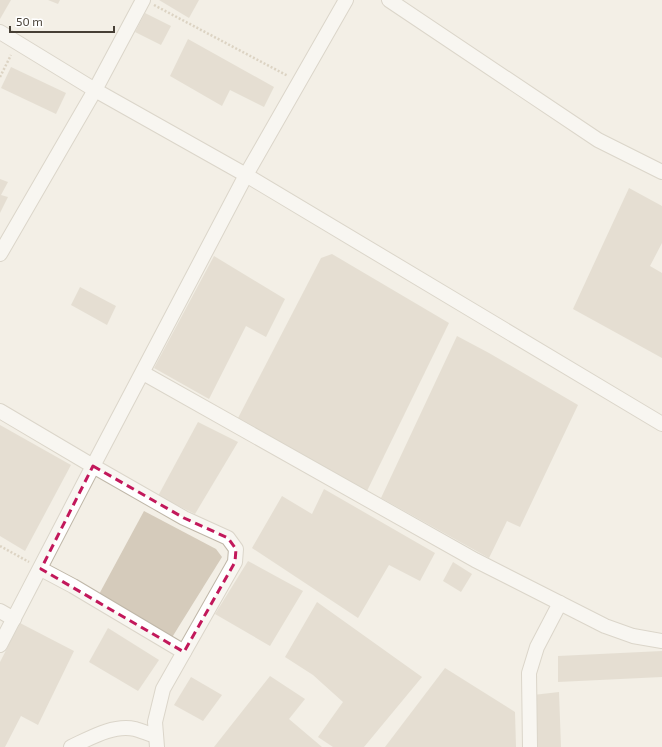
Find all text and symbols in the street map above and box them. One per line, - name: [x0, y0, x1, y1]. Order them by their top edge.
- scale bar: [10, 8, 114, 34]
- text: 50 m: [16, 14, 43, 28]

